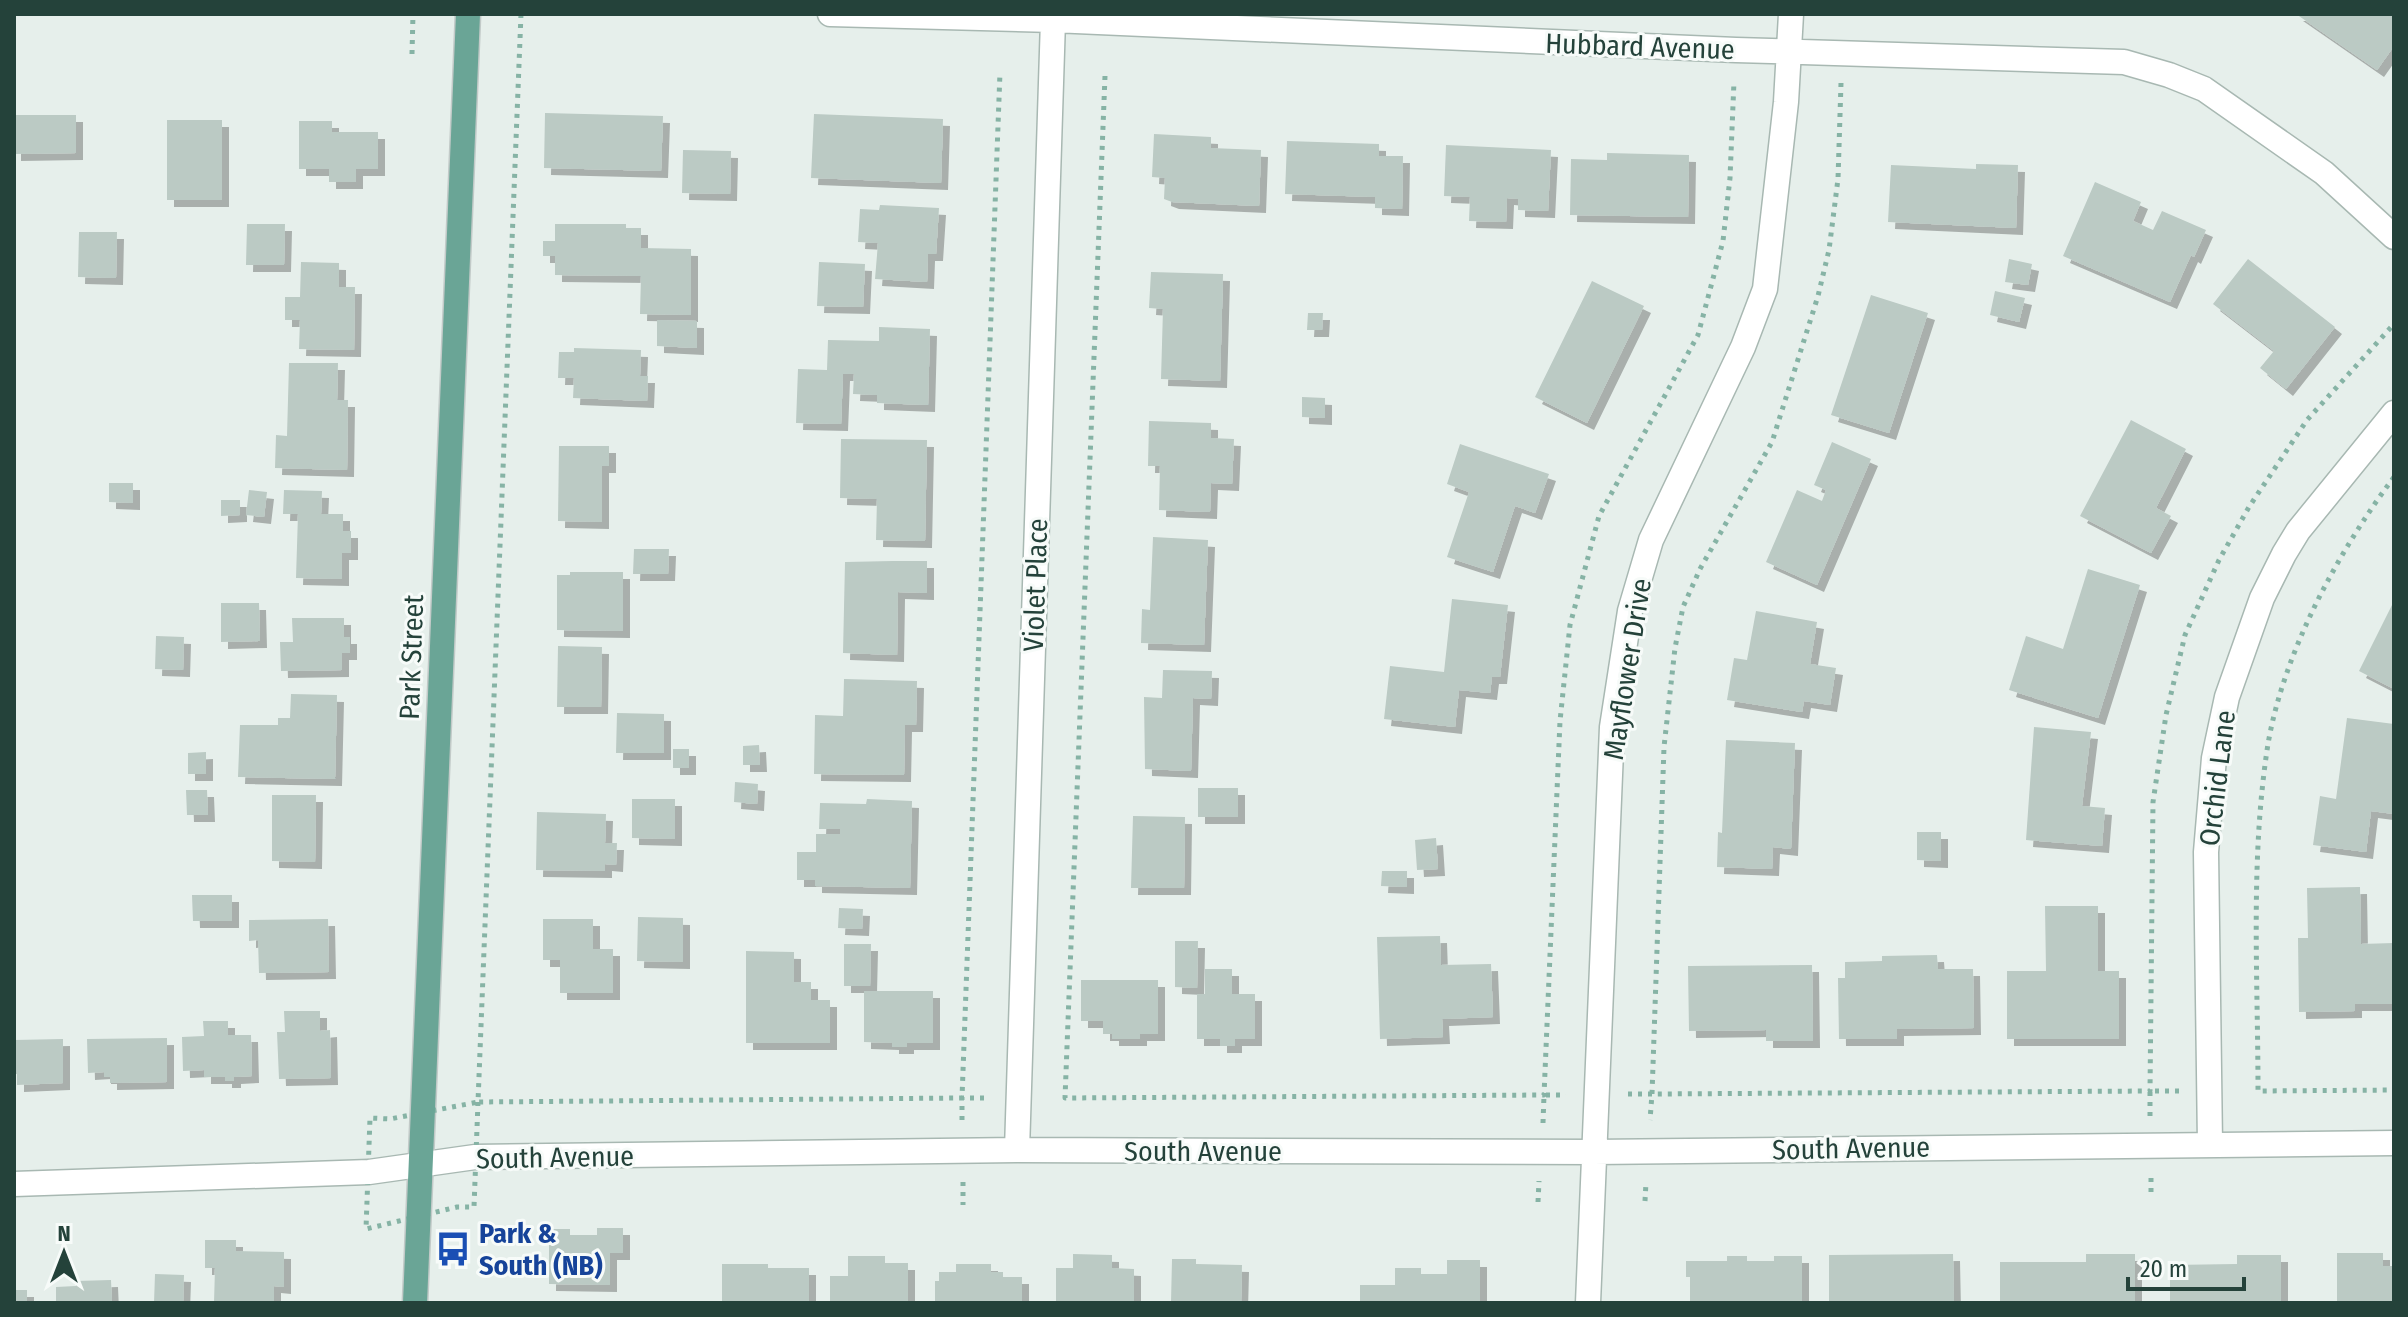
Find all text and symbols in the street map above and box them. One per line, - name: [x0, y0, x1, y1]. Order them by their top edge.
- street label: Hubbard Avenue: [1545, 27, 1735, 66]
- street label: Violet Place: [1017, 518, 1054, 652]
- street label: Mayflower Drive: [1597, 576, 1658, 762]
- street label: Park Street: [393, 593, 430, 720]
- street label: Orchid Lane: [2193, 708, 2242, 848]
- street label: South Avenue: [1772, 1131, 1930, 1166]
- street label: South Avenue: [1124, 1135, 1282, 1168]
- street label: South Avenue: [476, 1140, 634, 1175]
- north arrow: [24, 1213, 104, 1293]
- place label: Park & South (NB): [479, 1217, 603, 1282]
- text: N: [57, 1220, 71, 1247]
- bus stop icon: Park & South (NB): [434, 1230, 472, 1268]
- scale bar: [2128, 1241, 2244, 1291]
- text: 20 m: [2140, 1255, 2187, 1283]

